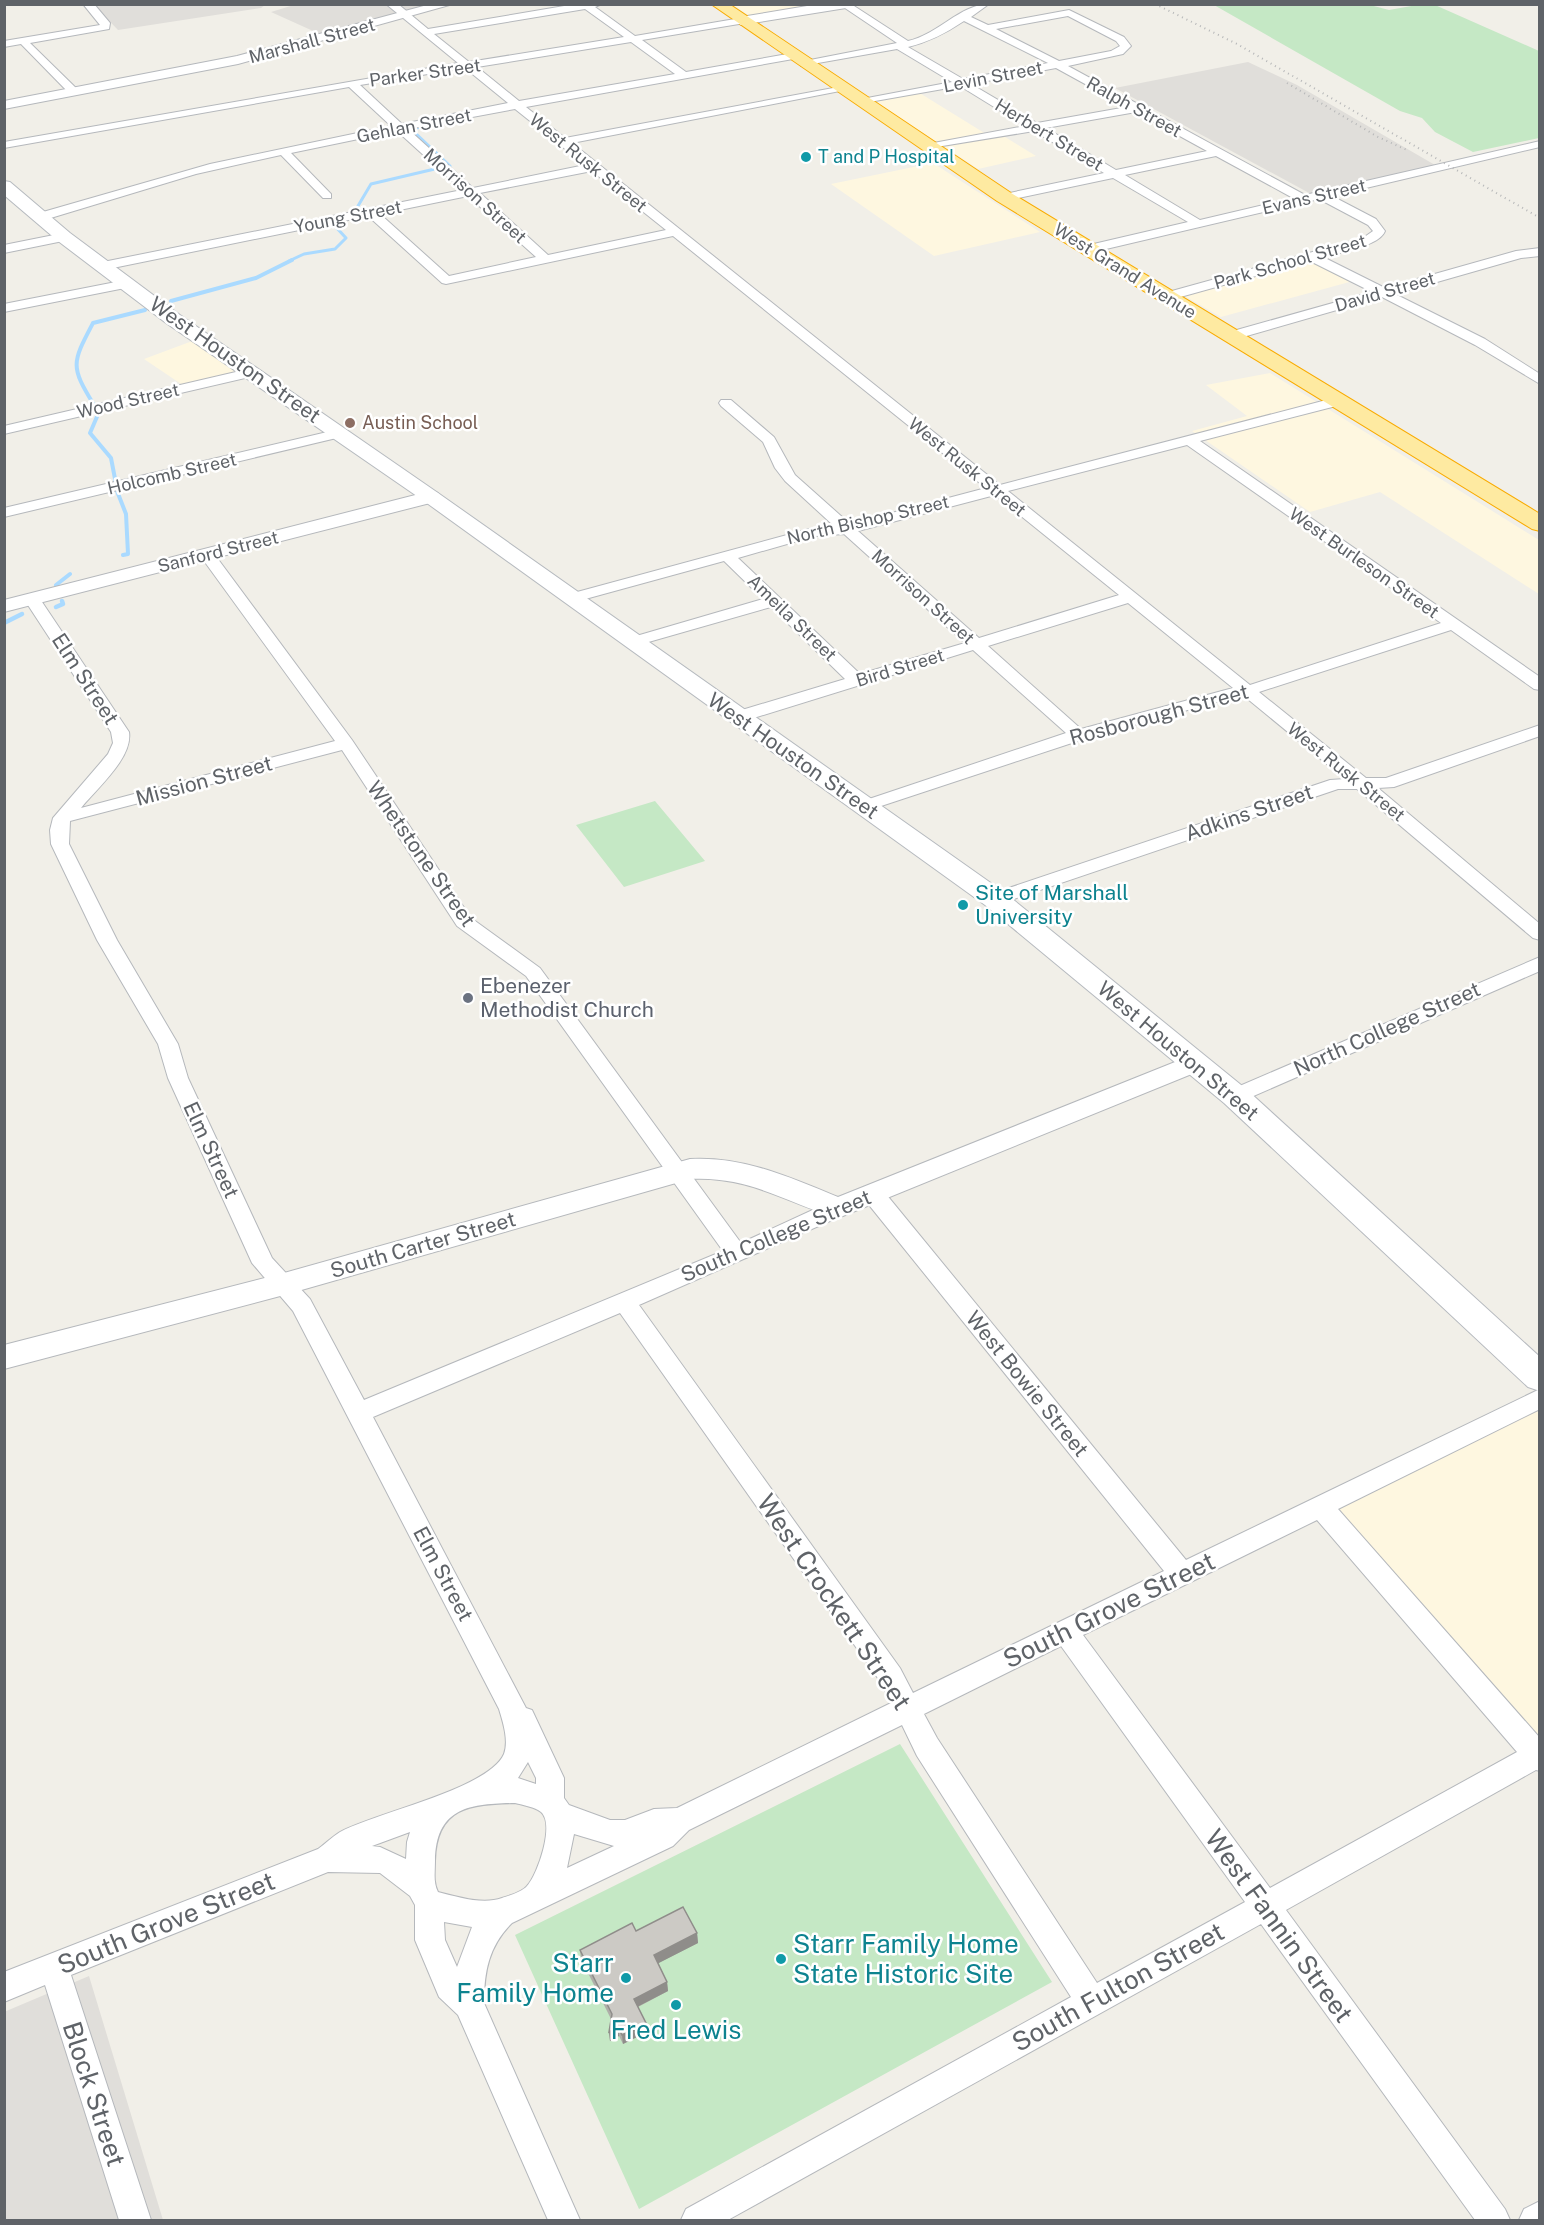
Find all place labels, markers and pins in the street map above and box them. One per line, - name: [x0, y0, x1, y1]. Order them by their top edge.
- place label: T and P Hospital: [818, 146, 955, 167]
- marker: T and P Hospital: [799, 150, 813, 164]
- place label: Austin School: [362, 412, 478, 433]
- marker: Austin School: [343, 416, 357, 430]
- place label: Site of Marshall University: [975, 880, 1129, 929]
- marker: Site of Marshall University: [956, 898, 970, 912]
- place label: Ebenezer Methodist Church: [480, 973, 654, 1022]
- marker: Ebenezer Methodist Church: [461, 991, 475, 1005]
- place label: Starr Family Home State Historic Site: [793, 1928, 1019, 1989]
- place label: Starr Family Home: [456, 1947, 614, 2008]
- marker: Starr Family Home State Historic Site: [774, 1952, 788, 1966]
- marker: Starr Family Home: [619, 1971, 633, 1985]
- marker: Fred Lewis: [669, 1998, 683, 2012]
- place label: Fred Lewis: [611, 2014, 741, 2045]

